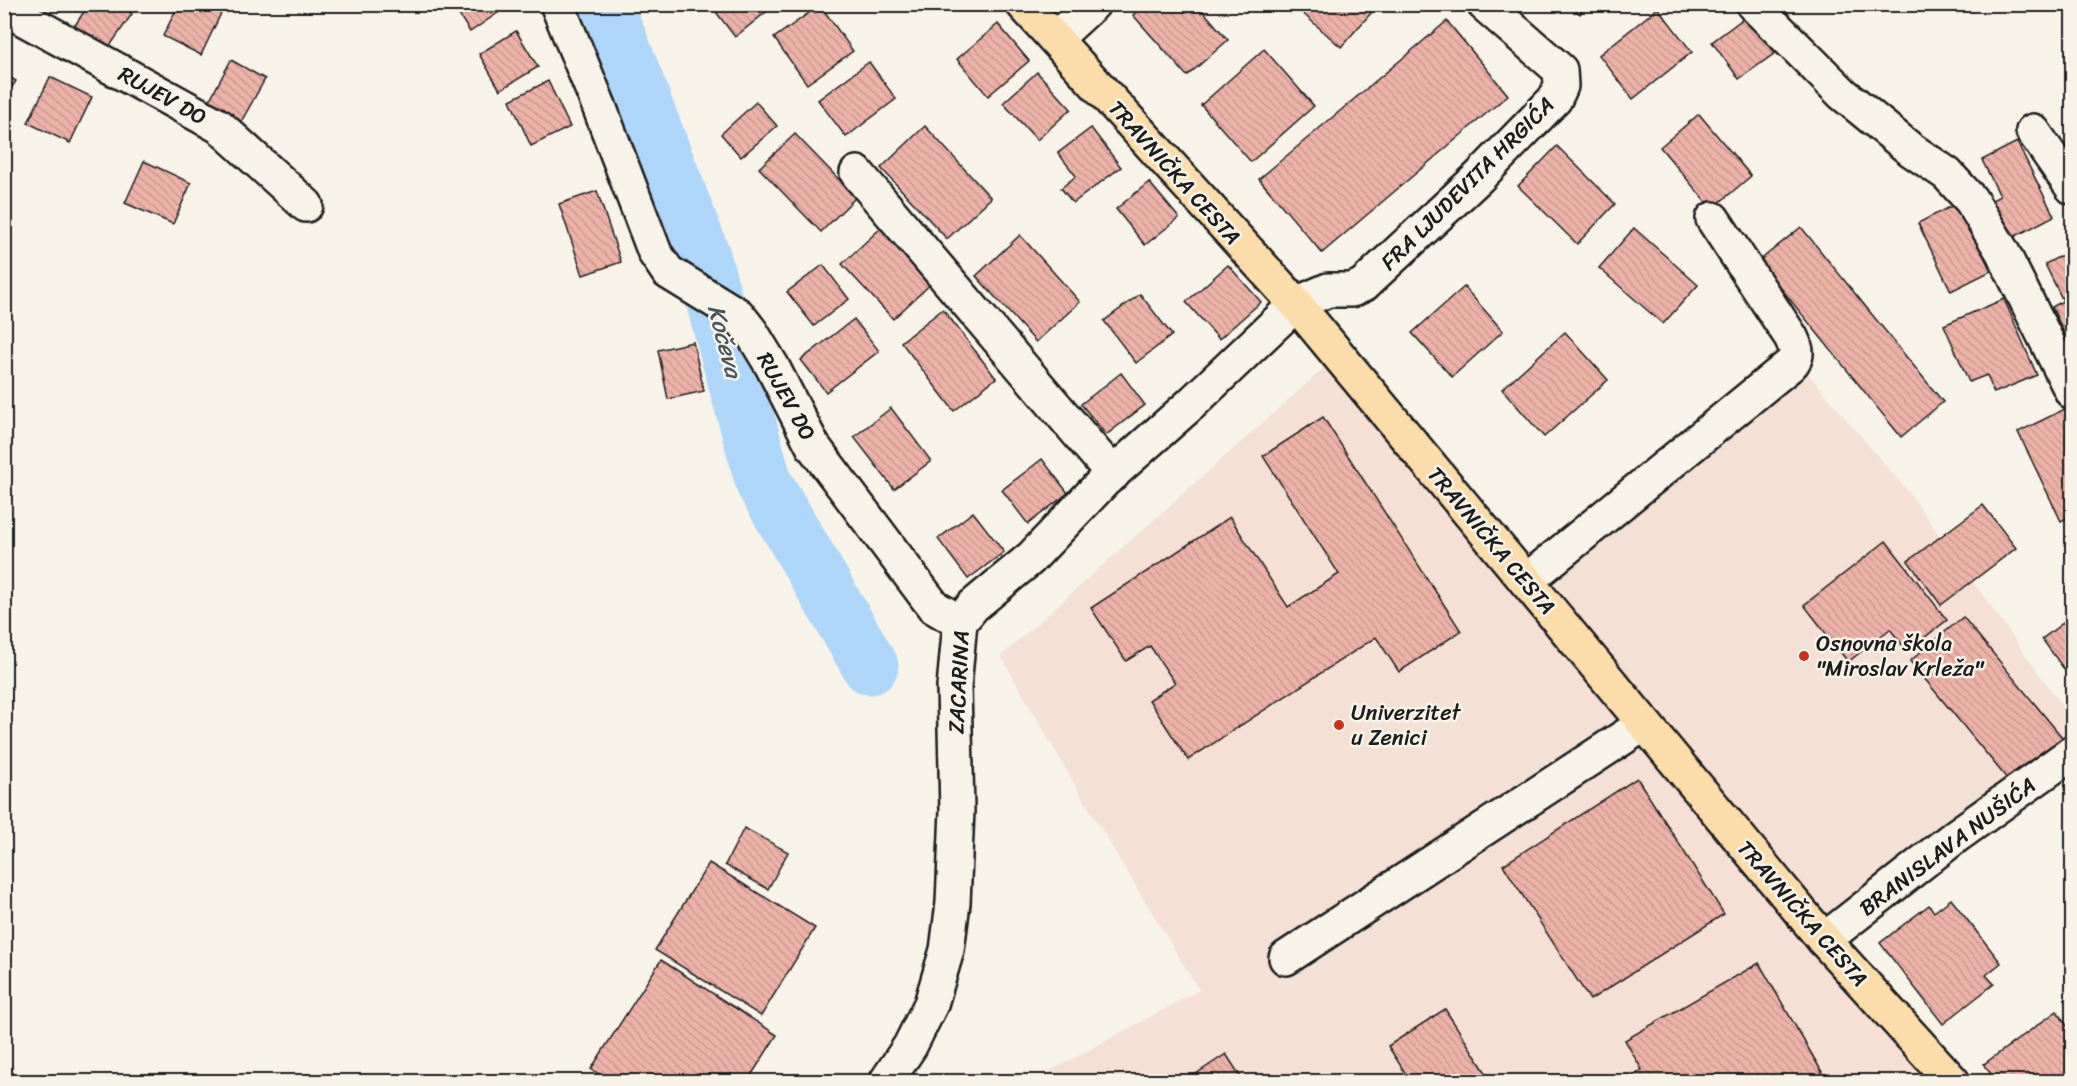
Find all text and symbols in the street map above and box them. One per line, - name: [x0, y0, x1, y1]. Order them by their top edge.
- street label: RUJEV DO: [111, 55, 214, 136]
- street label: FRA LJUDEVITA HRGIĆA: [1371, 87, 1564, 280]
- street label: TRAVNIČKA CESTA: [1098, 91, 1251, 254]
- water label: Kočeva: [695, 300, 755, 384]
- street label: RUJEV DO: [746, 345, 827, 448]
- street label: TRAVNIČKA CESTA: [1417, 457, 1566, 624]
- place label: Osnovna škola "Miroslav Krleža": [1816, 624, 1985, 688]
- street label: ZACARINA: [936, 629, 981, 735]
- marker: Osnovna škola "Miroslav Krleža": [1797, 649, 1811, 663]
- place label: Univerzitet u Zenici: [1351, 693, 1461, 757]
- marker: Univerzitet u Zenici: [1332, 718, 1346, 732]
- street label: BRANISLAVA NUŠIĆA: [1850, 766, 2044, 926]
- street label: TRAVNIČKA CESTA: [1727, 831, 1878, 996]

